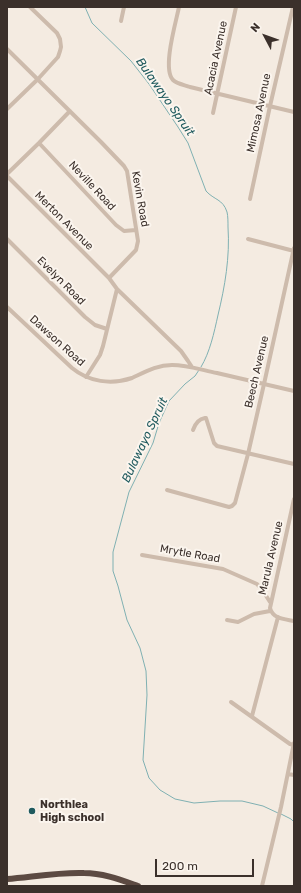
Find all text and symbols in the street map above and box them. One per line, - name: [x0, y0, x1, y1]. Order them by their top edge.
- north arrow: [245, 16, 285, 56]
- street label: Acacia Avenue: [202, 20, 230, 96]
- text: N: [248, 21, 263, 35]
- water label: Bulawayo Spruit: [133, 55, 197, 139]
- street label: Mimosa Avenue: [244, 72, 274, 154]
- street label: Neville Road: [66, 159, 118, 213]
- street label: Kevin Road: [129, 170, 151, 228]
- street label: Merton Avenue: [32, 189, 96, 253]
- street label: Evelyn Road: [34, 254, 88, 308]
- street label: Dawson Road: [27, 313, 87, 369]
- street label: Beech Avenue: [242, 335, 272, 409]
- water label: Bulawayo Spruit: [119, 395, 171, 485]
- street label: Marula Avenue: [256, 520, 286, 596]
- street label: Mrytle Road: [159, 542, 221, 566]
- place label: Northlea High school: [40, 798, 104, 824]
- marker: Northlea High school: [27, 806, 37, 816]
- scale bar: [157, 851, 256, 877]
- text: 200 m: [162, 859, 198, 873]

